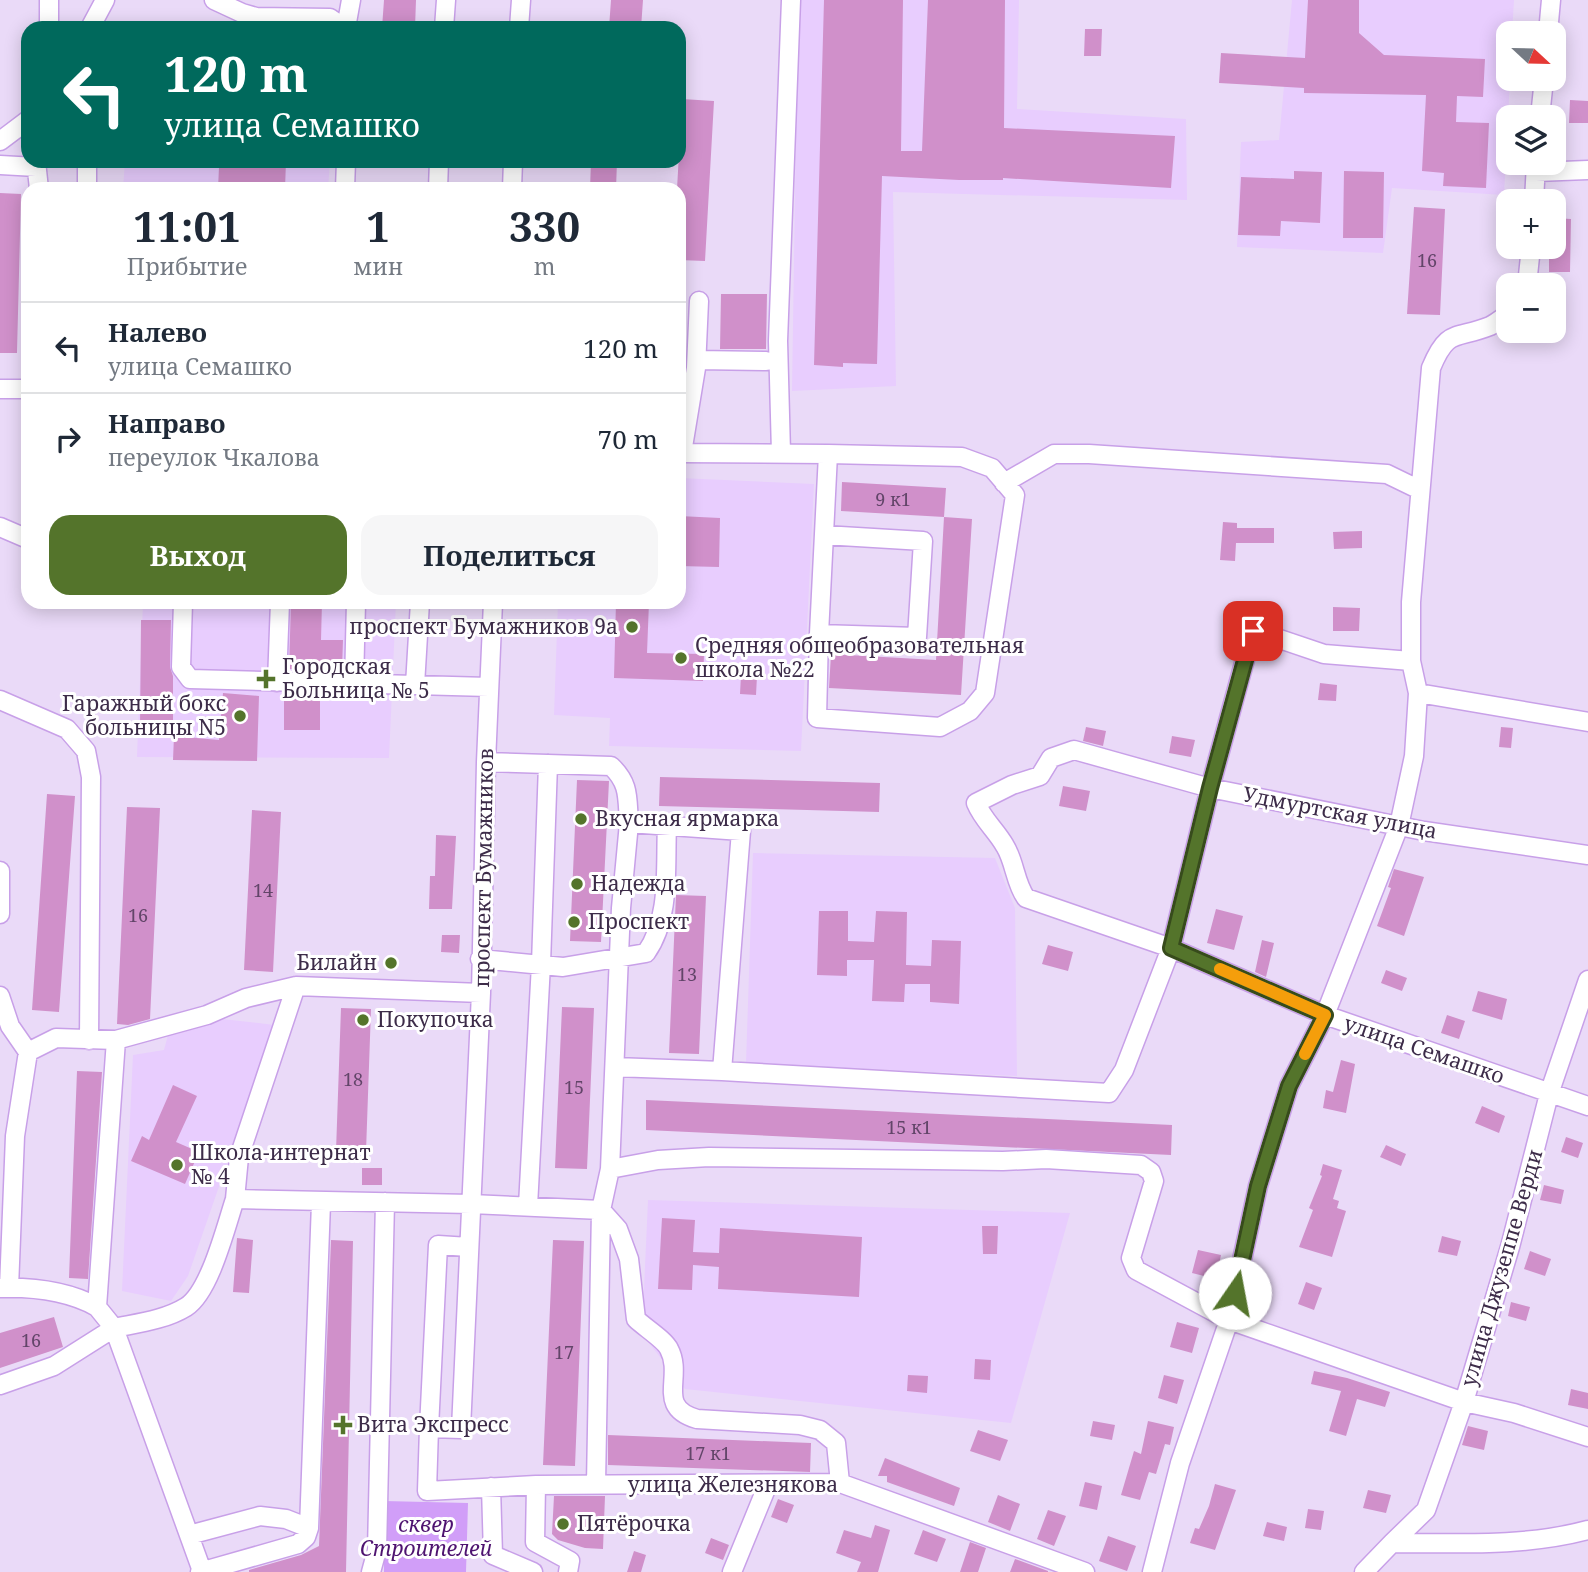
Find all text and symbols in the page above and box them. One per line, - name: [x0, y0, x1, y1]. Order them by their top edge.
- north arrow: [1496, 21, 1566, 91]
- map controls: [1496, 21, 1566, 343]
- text: 120 m: [164, 40, 308, 106]
- icon: left: [49, 49, 140, 140]
- text: улица Семашко: [164, 103, 420, 146]
- button: layers: [1496, 105, 1566, 175]
- button: +: [1496, 189, 1566, 259]
- text: 11:01: [133, 197, 241, 254]
- text: 1: [366, 197, 390, 254]
- text: 330: [509, 197, 580, 254]
- house number: 16: [1417, 248, 1437, 272]
- text: Прибытие: [127, 250, 247, 282]
- text: мин: [353, 250, 403, 282]
- text: m: [534, 250, 555, 282]
- button: −: [1496, 273, 1566, 343]
- text: Налево: [108, 314, 207, 350]
- icon: left: [49, 329, 87, 367]
- text: 120 m: [583, 330, 658, 366]
- text: улица Семашко: [108, 350, 292, 382]
- text: Направо: [108, 405, 226, 441]
- icon: right: [49, 420, 87, 458]
- text: 70 m: [598, 421, 658, 457]
- text: переулок Чкалова: [108, 441, 320, 473]
- house number: 9 к1: [875, 487, 911, 511]
- button: Выход: [49, 515, 347, 595]
- button: Поделиться: [361, 515, 658, 595]
- pin: [1223, 601, 1283, 661]
- place label: проспект Бумажников 9а: [349, 612, 618, 640]
- icon: arrive: [1234, 612, 1272, 650]
- marker: проспект Бумажников 9а: [624, 619, 640, 635]
- place label: Средняя общеобразовательная школа №22: [695, 631, 1024, 683]
- marker: Средняя общеобразовательная школа №22: [673, 650, 689, 666]
- place label: Городская Больница № 5: [282, 652, 430, 704]
- marker: Городская Больница № 5: [256, 669, 276, 689]
- place label: Гаражный бокс больницы N5: [62, 689, 226, 741]
- marker: Гаражный бокс больницы N5: [232, 708, 248, 724]
- street label: проспект Бумажников: [467, 748, 499, 988]
- street label: Удмуртская улица: [1241, 779, 1440, 845]
- place label: Вкусная ярмарка: [595, 804, 779, 832]
- marker: Вкусная ярмарка: [573, 811, 589, 827]
- place label: Надежда: [591, 869, 686, 897]
- marker: Надежда: [569, 876, 585, 892]
- house number: 14: [253, 878, 273, 902]
- house number: 16: [128, 903, 148, 927]
- place label: Проспект: [588, 907, 689, 935]
- marker: Проспект: [566, 914, 582, 930]
- place label: Билайн: [297, 948, 377, 976]
- marker: Билайн: [383, 955, 399, 971]
- house number: 13: [677, 962, 697, 986]
- place label: Покупочка: [377, 1005, 494, 1033]
- street label: улица Семашко: [1340, 1008, 1508, 1090]
- marker: Покупочка: [355, 1012, 371, 1028]
- house number: 18: [343, 1067, 363, 1091]
- house number: 15: [564, 1075, 584, 1099]
- house number: 15 к1: [886, 1115, 932, 1139]
- place label: Школа-интернат № 4: [191, 1138, 371, 1190]
- street label: улица Джузеппе Верди: [1454, 1146, 1548, 1390]
- marker: Школа-интернат № 4: [169, 1157, 185, 1173]
- position arrow: [1198, 1256, 1272, 1330]
- house number: 16: [21, 1328, 41, 1352]
- house number: 17: [554, 1340, 574, 1364]
- place label: Вита Экспресс: [357, 1410, 509, 1438]
- marker: Вита Экспресс: [335, 1417, 351, 1433]
- house number: 17 к1: [685, 1441, 731, 1465]
- street label: улица Железнякова: [628, 1470, 838, 1498]
- place label: Пятёрочка: [577, 1509, 691, 1537]
- park label: сквер Строителей: [360, 1510, 493, 1562]
- marker: Пятёрочка: [555, 1516, 571, 1532]

